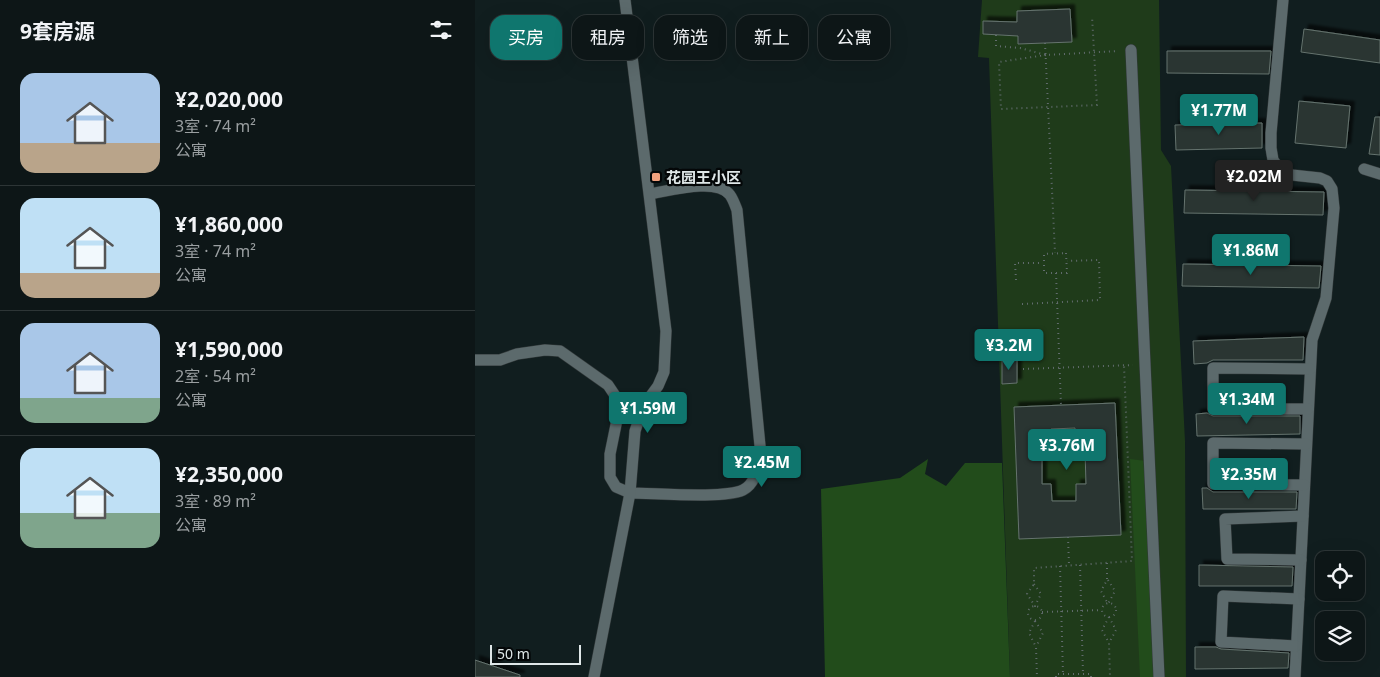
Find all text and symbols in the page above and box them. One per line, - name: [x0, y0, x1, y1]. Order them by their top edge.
- chip: 买房: [490, 15, 562, 60]
- chip: 租房: [572, 15, 644, 60]
- chip: 筛选: [654, 15, 726, 60]
- chip: 新上: [736, 15, 808, 60]
- chip: 公寓: [818, 15, 890, 60]
- icon: filters: [427, 16, 455, 44]
- text: 9套房源: [20, 17, 95, 45]
- text: ¥2,020,000: [175, 85, 283, 113]
- icon: home: [60, 93, 120, 153]
- pin: ¥1.77M: [1178, 94, 1260, 136]
- text: ¥1.77M: [1191, 99, 1247, 121]
- text: 3室 · 74 m²: [175, 115, 256, 137]
- text: 公寓: [175, 139, 207, 161]
- pin: ¥2.02M: [1213, 160, 1295, 202]
- text: ¥2.02M: [1226, 165, 1282, 187]
- place label: 花园王小区: [666, 167, 741, 187]
- marker: 花园王小区: [650, 171, 662, 183]
- text: ¥1,860,000: [175, 210, 283, 238]
- icon: home: [60, 218, 120, 278]
- pin: ¥1.86M: [1210, 234, 1292, 276]
- text: ¥1.86M: [1223, 239, 1279, 261]
- text: 3室 · 74 m²: [175, 240, 256, 262]
- text: 公寓: [175, 264, 207, 286]
- pin: ¥3.2M: [974, 328, 1044, 371]
- text: ¥3.2M: [985, 334, 1033, 356]
- text: ¥1,590,000: [175, 335, 283, 363]
- icon: home: [60, 343, 120, 403]
- text: 2室 · 54 m²: [175, 365, 256, 387]
- pin: ¥1.34M: [1206, 382, 1288, 425]
- text: ¥1.34M: [1219, 388, 1275, 410]
- text: 公寓: [175, 389, 207, 411]
- pin: ¥1.59M: [607, 392, 689, 434]
- text: ¥1.59M: [620, 397, 676, 419]
- pin: ¥3.76M: [1026, 428, 1108, 471]
- text: ¥3.76M: [1039, 434, 1095, 456]
- pin: ¥2.45M: [721, 446, 803, 488]
- text: ¥2.45M: [734, 451, 790, 473]
- pin: ¥2.35M: [1208, 458, 1290, 500]
- text: ¥2,350,000: [175, 460, 283, 488]
- text: ¥2.35M: [1221, 463, 1277, 485]
- icon: home: [60, 468, 120, 528]
- text: 3室 · 89 m²: [175, 490, 256, 512]
- text: 公寓: [175, 514, 207, 536]
- map controls: [1315, 551, 1365, 661]
- button: locate: [1315, 551, 1365, 601]
- button: layers: [1315, 611, 1365, 661]
- scale bar: [490, 642, 581, 665]
- text: 50 m: [497, 644, 530, 663]

